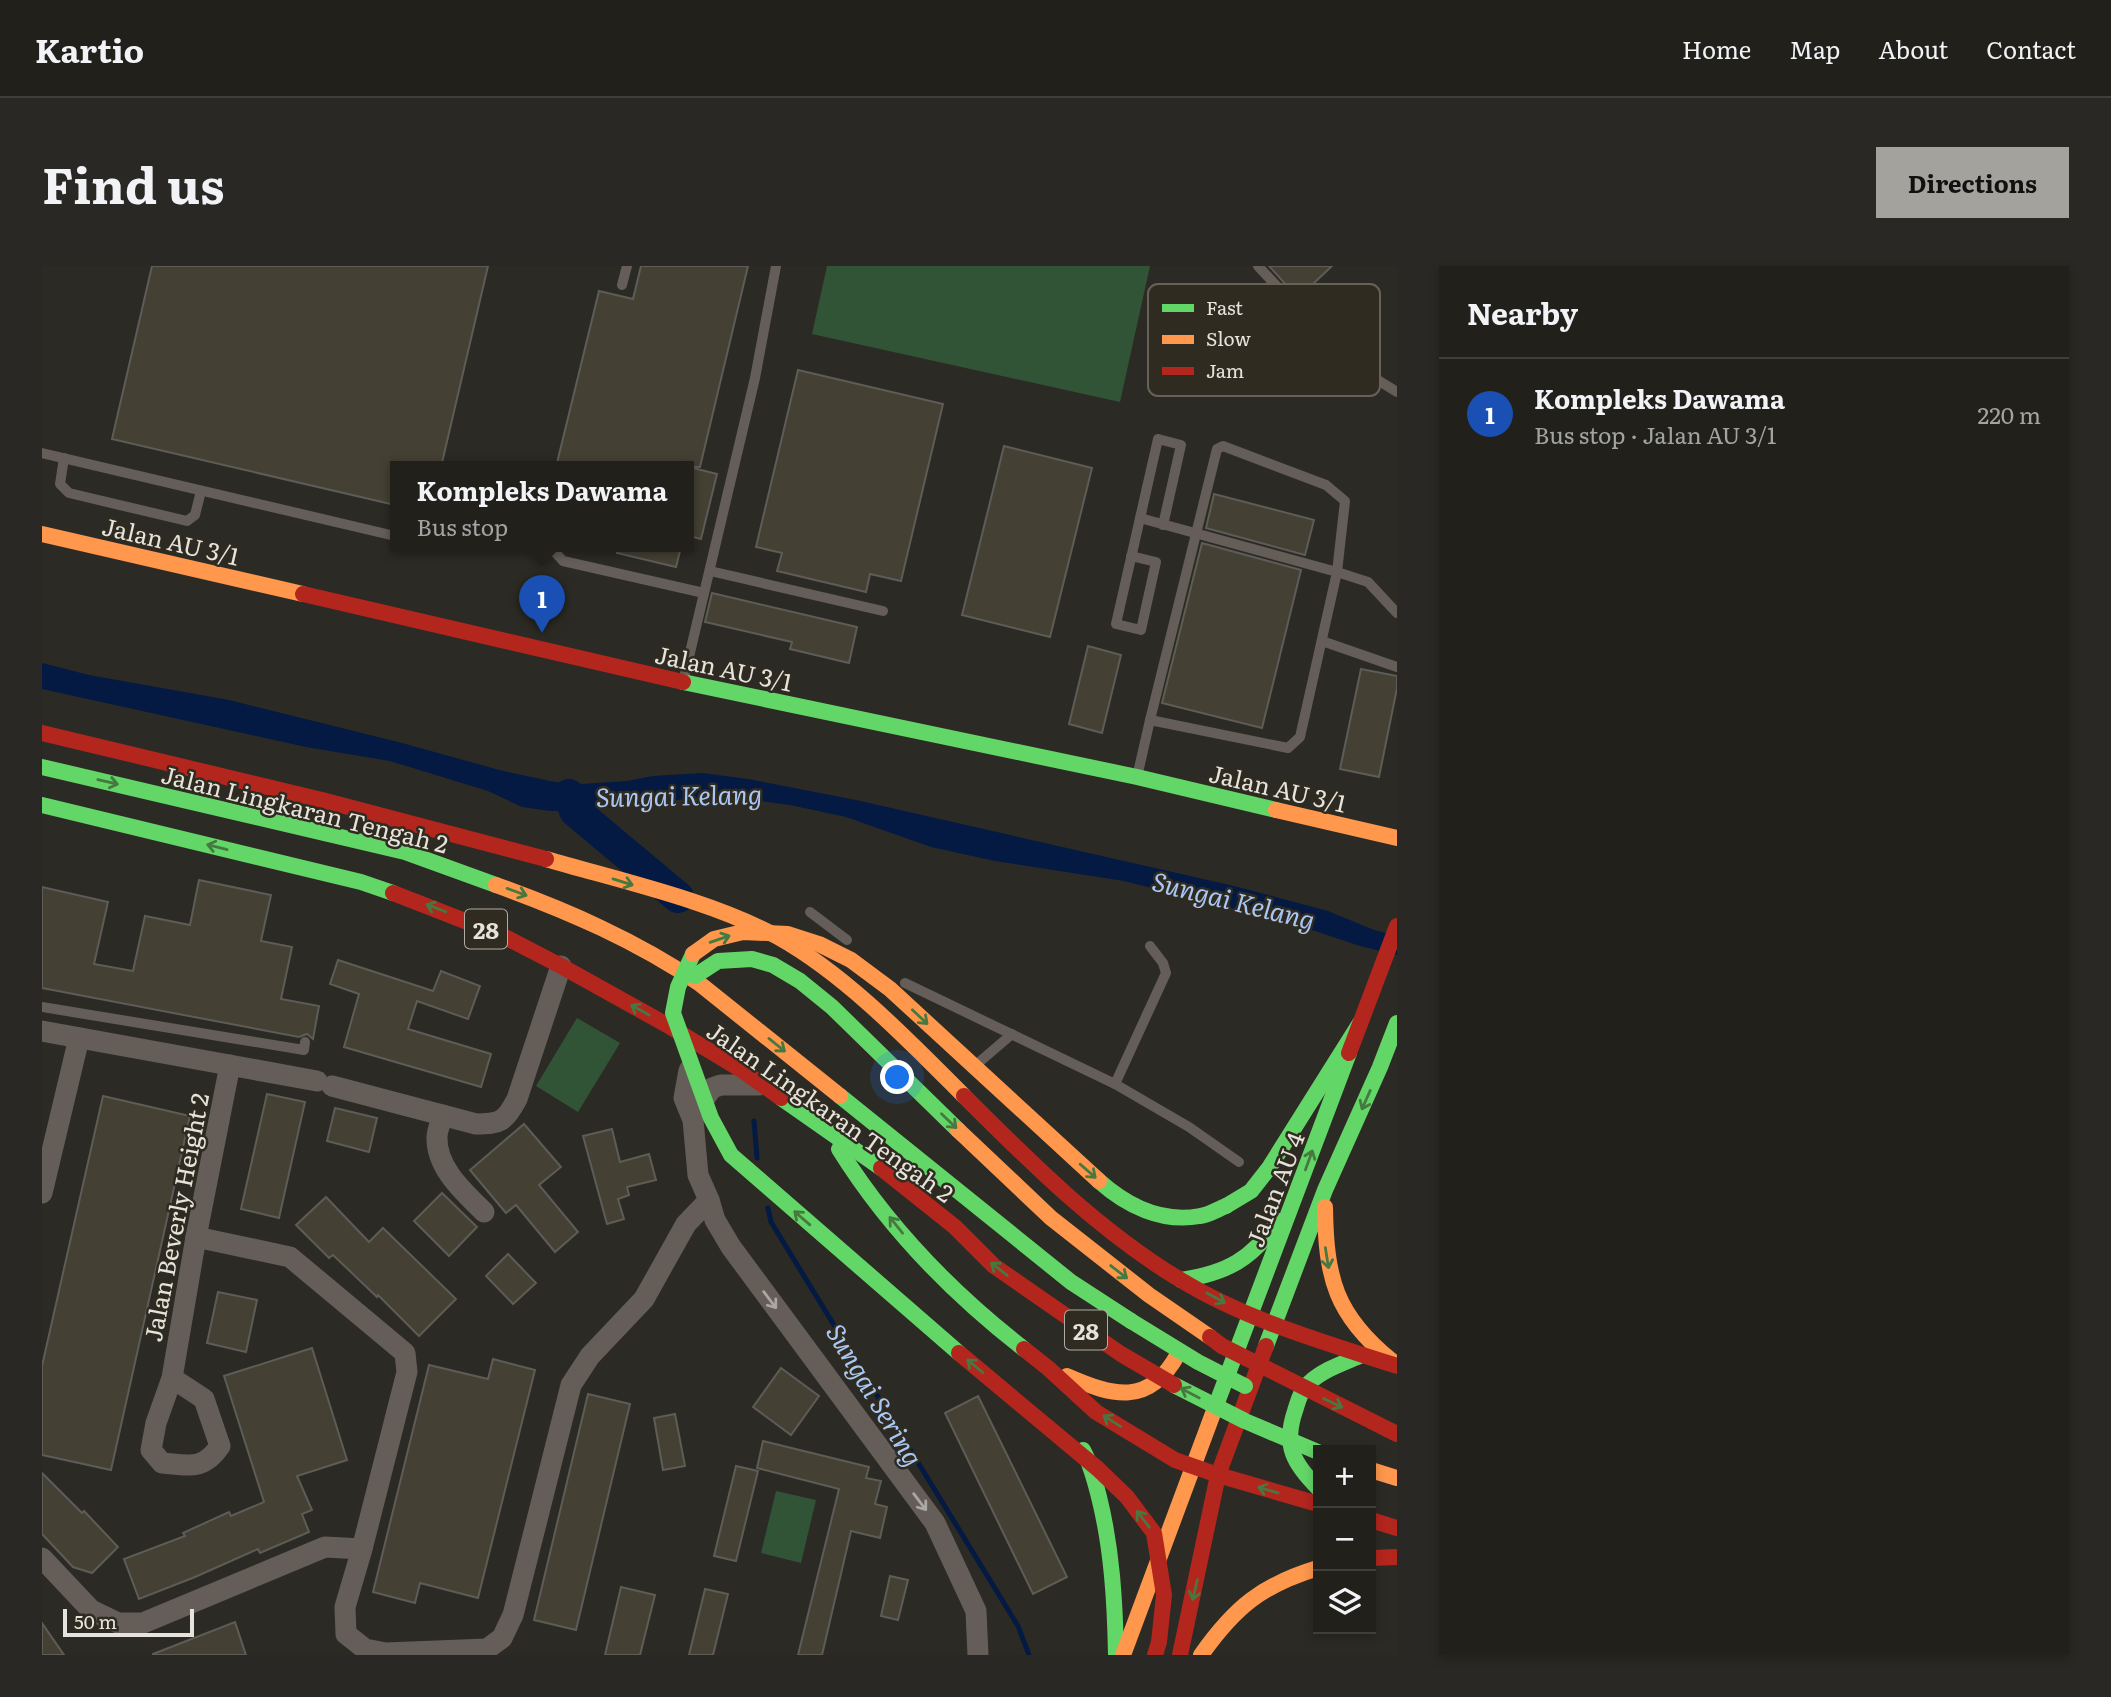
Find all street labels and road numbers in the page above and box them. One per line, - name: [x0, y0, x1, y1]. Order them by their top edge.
- street label: Jalan AU 3/1: [99, 507, 243, 573]
- street label: Jalan AU 3/1: [652, 635, 796, 699]
- street label: Jalan AU 3/1: [1206, 754, 1350, 820]
- street label: Jalan Lingkaran Tengah 2: [158, 755, 452, 861]
- road number: 28: [465, 909, 507, 948]
- street label: Jalan Lingkaran Tengah 2: [700, 1012, 962, 1210]
- street label: Jalan Beverly Height 2: [134, 1090, 216, 1344]
- street label: Jalan AU 4: [1236, 1127, 1312, 1251]
- road number: 28: [1065, 1310, 1107, 1350]

